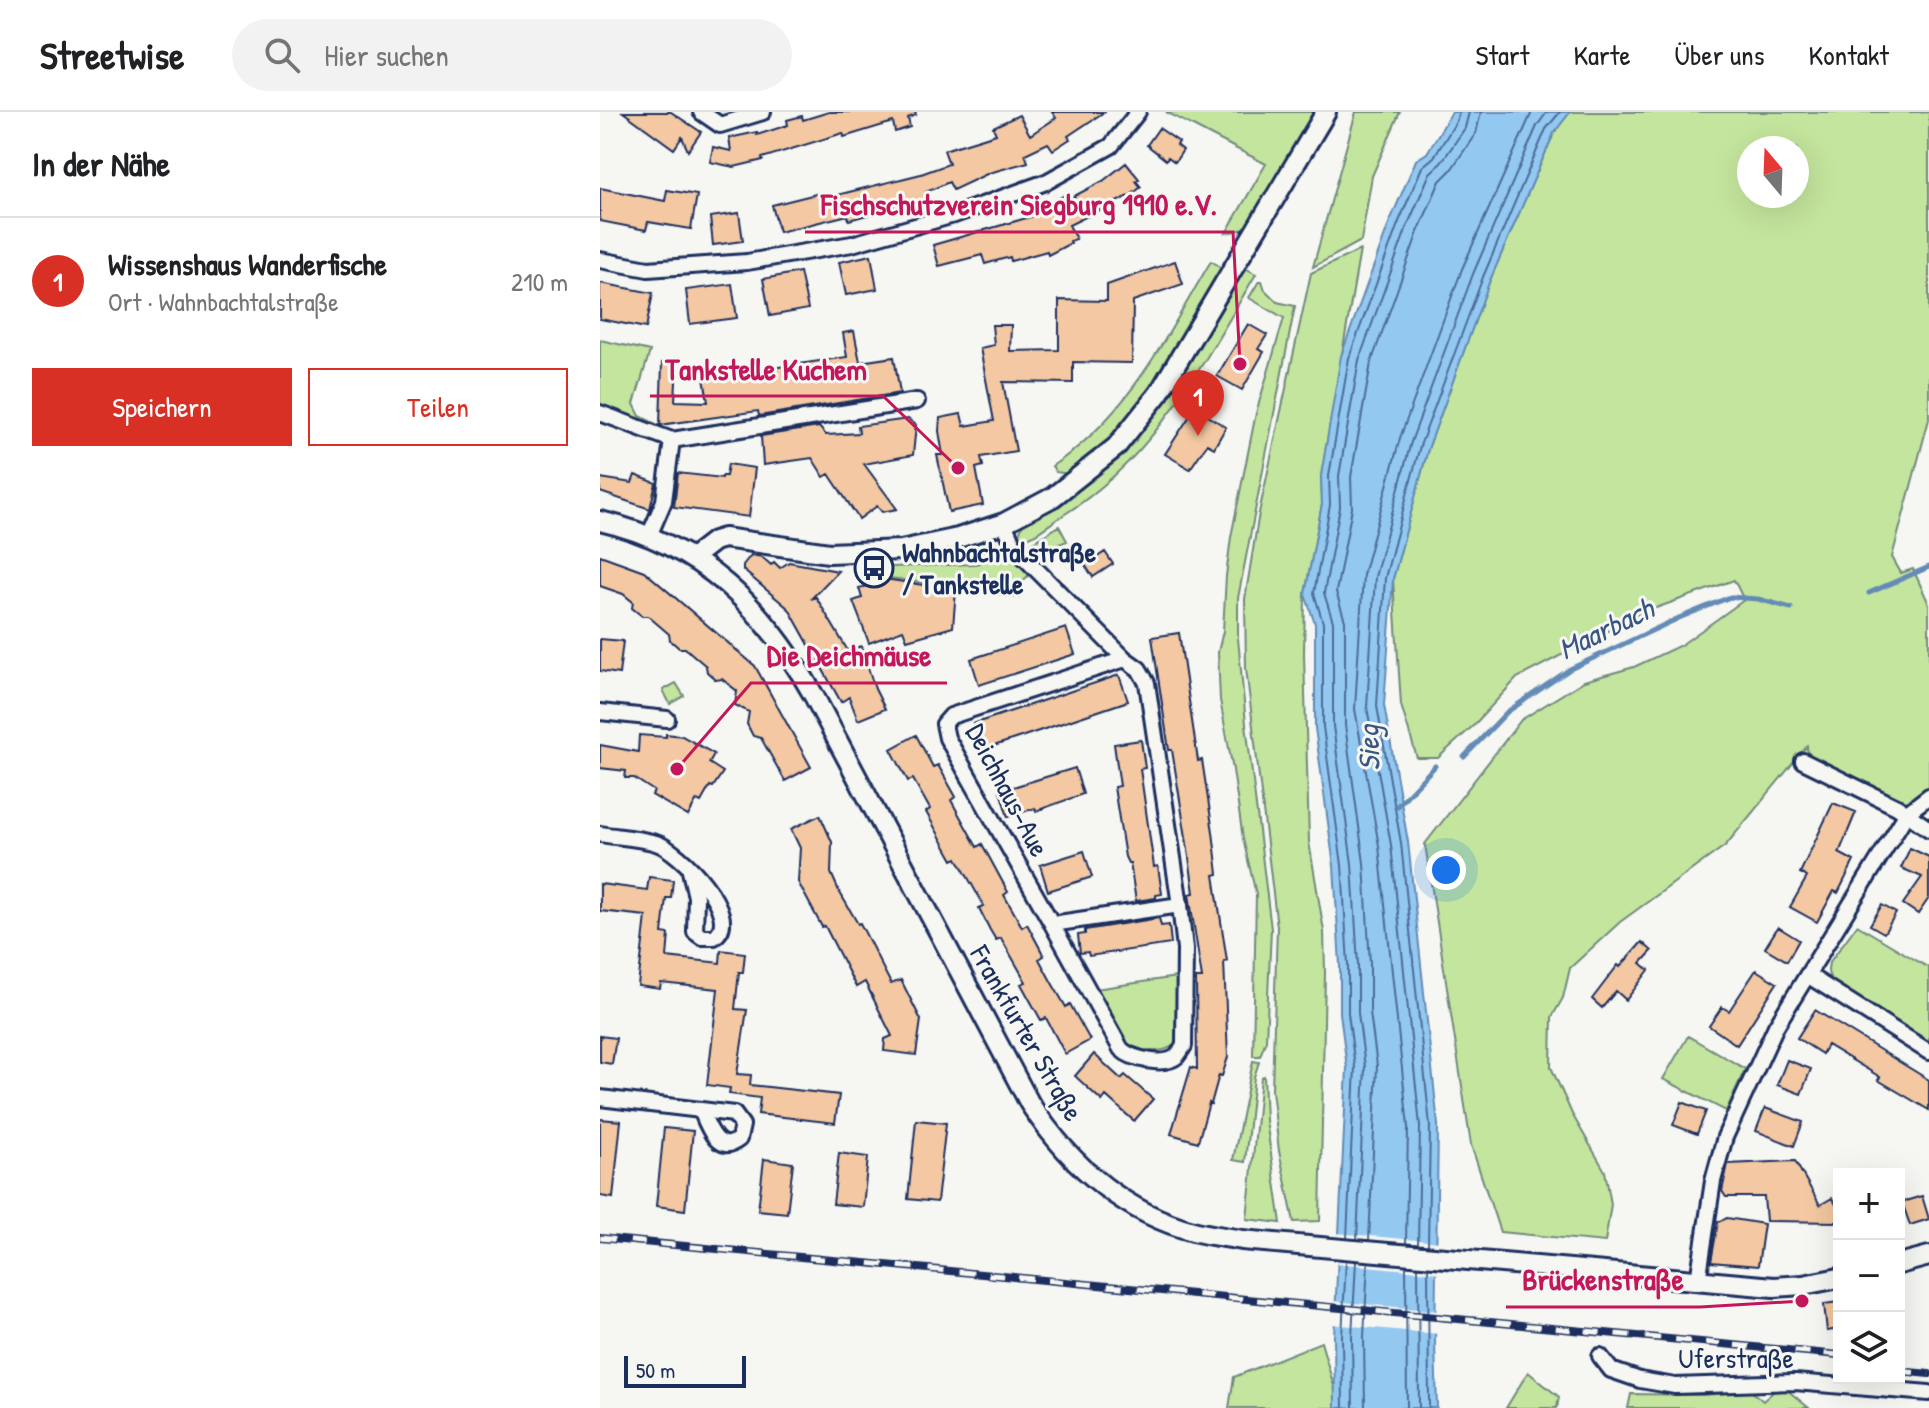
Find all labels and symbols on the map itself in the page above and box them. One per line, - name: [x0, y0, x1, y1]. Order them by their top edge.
- north arrow: [1737, 136, 1809, 208]
- callout: Fischschutzverein Siegburg 1910 e.V.: [805, 178, 1233, 232]
- text: Fischschutzverein Siegburg 1910 e.V.: [820, 184, 1217, 225]
- callout: Tankstelle Kuchem: [650, 342, 883, 396]
- text: Tankstelle Kuchem: [664, 349, 867, 389]
- pin: 1: [1172, 370, 1224, 436]
- place label: Wahnbachtalstraße / Tankstelle: [902, 533, 1097, 603]
- bus stop icon: Wahnbachtalstraße / Tankstelle: [853, 547, 895, 589]
- water label: Maarbach: [1551, 587, 1662, 668]
- callout: Die Deichmäuse: [751, 629, 947, 683]
- text: Die Deichmäuse: [767, 635, 931, 675]
- street label: Deichhaus-Aue: [957, 717, 1059, 863]
- water label: Sieg: [1347, 723, 1390, 772]
- your location: [1426, 850, 1466, 890]
- street label: Frankfurter Straße: [961, 937, 1093, 1128]
- callout: Brückenstraße: [1506, 1253, 1700, 1307]
- text: Brückenstraße: [1522, 1259, 1684, 1300]
- street label: Uferstraße: [1678, 1339, 1794, 1377]
- scale bar: [624, 1352, 746, 1388]

